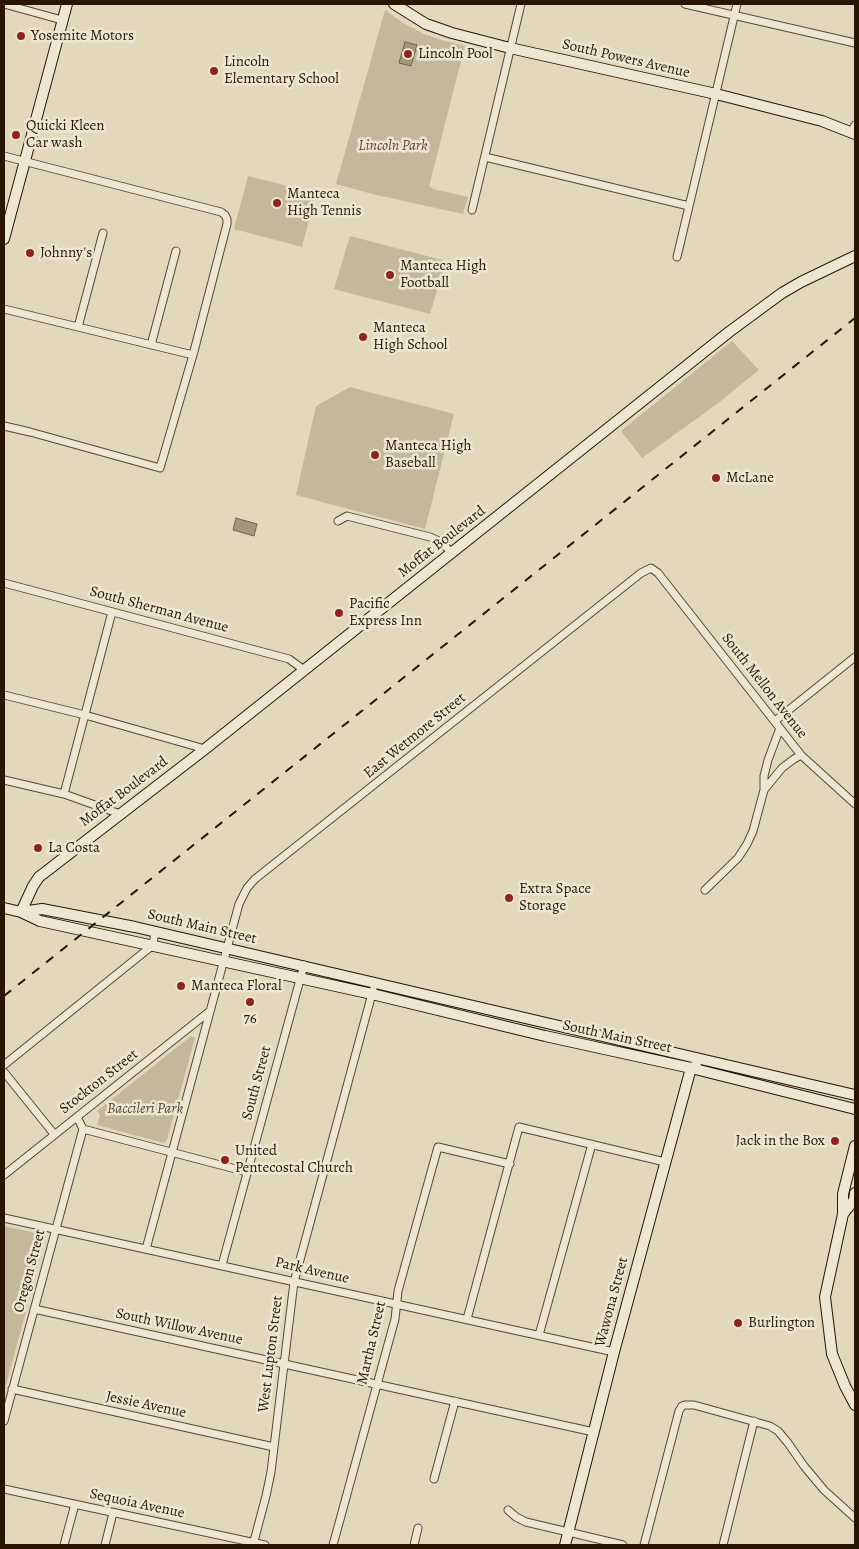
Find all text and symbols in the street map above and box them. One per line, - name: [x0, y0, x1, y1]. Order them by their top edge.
- place label: Yosemite Motors: [31, 27, 134, 45]
- marker: Yosemite Motors: [15, 30, 27, 42]
- street label: South Powers Avenue: [560, 36, 692, 82]
- place label: Lincoln Pool: [418, 45, 493, 63]
- marker: Lincoln Pool: [402, 48, 414, 60]
- place label: Lincoln Elementary School: [224, 53, 339, 88]
- marker: Lincoln Elementary School: [208, 65, 220, 77]
- place label: Quicki Kleen Car wash: [26, 117, 105, 152]
- marker: Quicki Kleen Car wash: [10, 129, 22, 141]
- park label: Lincoln Park: [358, 137, 428, 155]
- place label: Manteca High Tennis: [287, 185, 362, 220]
- marker: Manteca High Tennis: [271, 197, 283, 209]
- place label: Johnny's: [40, 244, 92, 262]
- marker: Johnny's: [24, 247, 36, 259]
- place label: Manteca High Football: [400, 257, 487, 292]
- marker: Manteca High Football: [384, 269, 396, 281]
- place label: Manteca High School: [373, 319, 448, 354]
- marker: Manteca High School: [357, 331, 369, 343]
- place label: Manteca High Baseball: [385, 437, 472, 472]
- marker: Manteca High Baseball: [369, 449, 381, 461]
- place label: McLane: [726, 469, 774, 487]
- marker: McLane: [710, 472, 722, 484]
- street label: Moffat Boulevard: [395, 502, 489, 582]
- street label: South Sherman Avenue: [88, 583, 230, 637]
- place label: Pacific Express Inn: [349, 595, 422, 630]
- marker: Pacific Express Inn: [333, 607, 345, 619]
- street label: South Mellon Avenue: [717, 630, 811, 742]
- street label: East Wetmore Street: [360, 689, 470, 783]
- street label: Moffat Boulevard: [76, 753, 172, 831]
- place label: La Costa: [48, 839, 100, 857]
- marker: La Costa: [32, 842, 44, 854]
- place label: Extra Space Storage: [519, 880, 591, 915]
- marker: Extra Space Storage: [503, 892, 515, 904]
- street label: South Main Street: [146, 906, 258, 948]
- place label: Manteca Floral: [191, 977, 282, 995]
- marker: Manteca Floral: [175, 980, 187, 992]
- marker: 76: [244, 996, 256, 1008]
- place label: 76: [243, 1010, 257, 1028]
- street label: South Main Street: [561, 1017, 673, 1057]
- street label: South Street: [238, 1044, 276, 1122]
- street label: Stockton Street: [56, 1046, 142, 1118]
- park label: Baccileri Park: [107, 1100, 183, 1118]
- place label: Jack in the Box: [736, 1132, 825, 1150]
- marker: Jack in the Box: [829, 1135, 841, 1147]
- place label: United Pentecostal Church: [235, 1142, 353, 1177]
- marker: United Pentecostal Church: [219, 1154, 231, 1166]
- street label: Oregon Street: [10, 1227, 50, 1315]
- street label: Park Avenue: [273, 1254, 351, 1288]
- street label: Wawona Street: [591, 1255, 633, 1349]
- street label: West Lupton Street: [255, 1295, 287, 1413]
- street label: Martha Street: [354, 1300, 390, 1386]
- street label: South Willow Avenue: [114, 1305, 244, 1349]
- place label: Burlington: [748, 1314, 815, 1332]
- marker: Burlington: [732, 1317, 744, 1329]
- street label: Jessie Avenue: [104, 1388, 188, 1422]
- street label: Sequoia Avenue: [88, 1485, 186, 1523]

